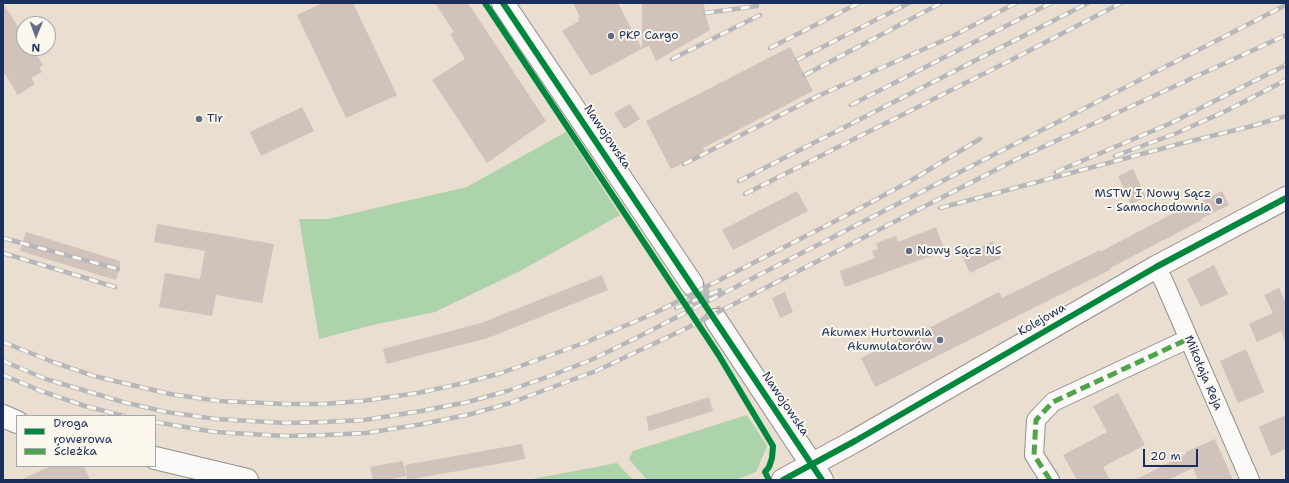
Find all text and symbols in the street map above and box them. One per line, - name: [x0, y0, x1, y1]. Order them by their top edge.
- north arrow: [16, 16, 56, 56]
- place label: PKP Cargo: [619, 29, 679, 43]
- marker: PKP Cargo: [606, 31, 616, 41]
- text: N: [31, 40, 40, 55]
- street label: Nawojowska: [580, 102, 634, 172]
- place label: Tir: [207, 112, 223, 126]
- marker: Tir: [194, 114, 204, 124]
- place label: MSTW I Nowy Sącz - Samochodownia: [1095, 187, 1211, 215]
- marker: MSTW I Nowy Sącz - Samochodownia: [1214, 196, 1224, 206]
- place label: Nowy Sącz NS: [917, 244, 1002, 258]
- marker: Nowy Sącz NS: [904, 246, 914, 256]
- street label: Kolejowa: [1016, 301, 1068, 339]
- place label: Akumex Hurtownia Akumulatorów: [821, 326, 932, 354]
- street label: Mikołaja Reja: [1181, 333, 1225, 413]
- marker: Akumex Hurtownia Akumulatorów: [935, 335, 945, 345]
- street label: Nawojowska: [758, 369, 812, 439]
- legend: [16, 415, 156, 467]
- text: Droga rowerowa: [53, 415, 112, 447]
- scale bar: [1145, 441, 1200, 467]
- text: Ścieżka: [54, 443, 97, 459]
- text: 20 m: [1150, 448, 1181, 464]

